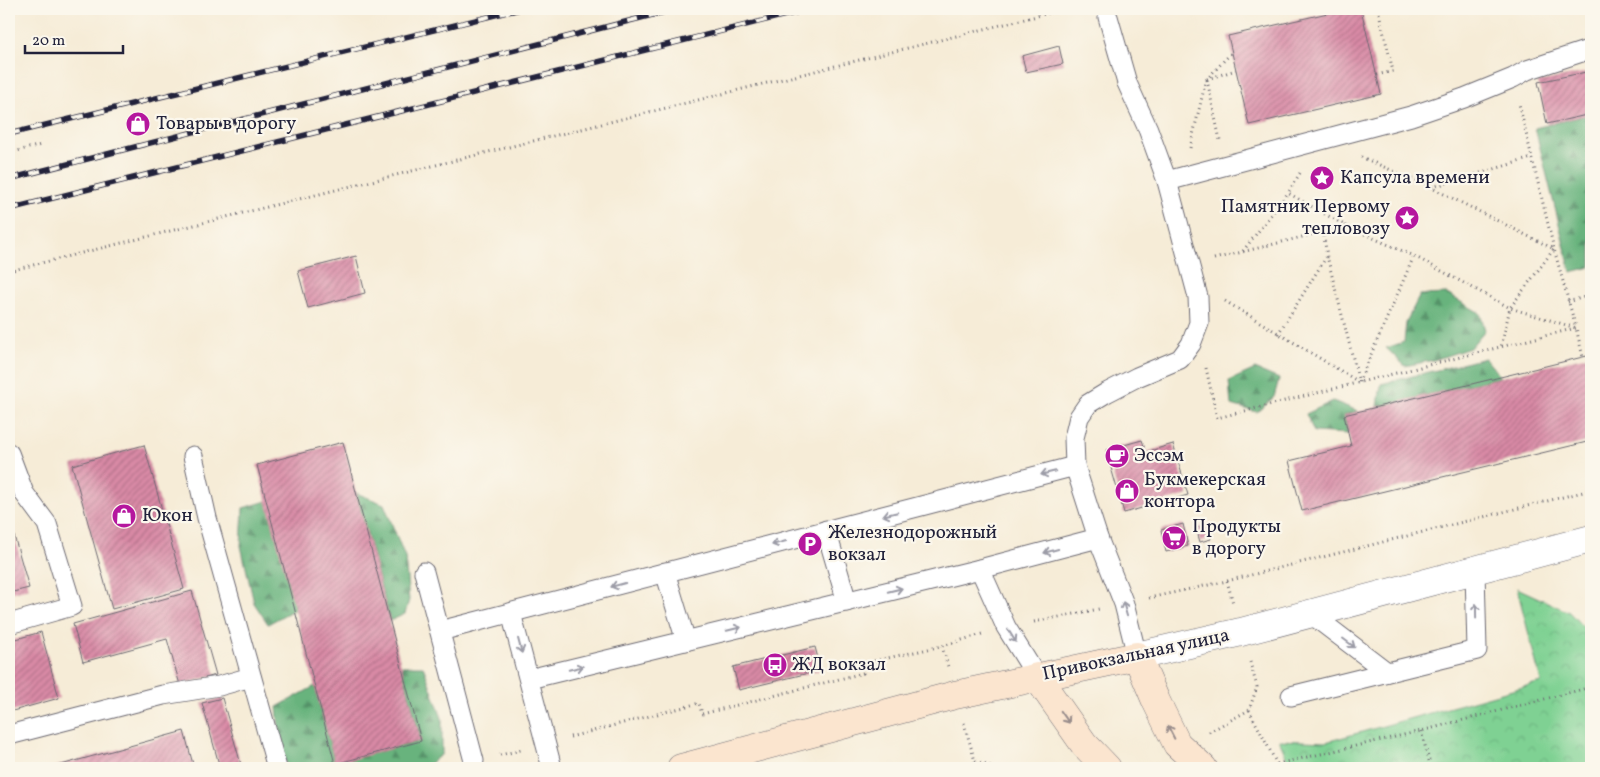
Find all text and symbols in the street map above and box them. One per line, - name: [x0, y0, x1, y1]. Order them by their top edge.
- scale bar: [25, 22, 122, 54]
- text: 20 m: [32, 31, 65, 52]
- shop icon: Товары в дорогу: [125, 111, 151, 137]
- place label: Товары в дорогу: [156, 111, 296, 137]
- place icon: Капсула времени: [1309, 165, 1335, 191]
- place label: Капсула времени: [1340, 165, 1490, 191]
- place label: Памятник Первому тепловозу: [1221, 194, 1390, 242]
- place icon: Памятник Первому тепловозу: [1394, 205, 1420, 231]
- cafe icon: Эссэм: [1104, 443, 1130, 469]
- place label: Эссэм: [1134, 443, 1184, 469]
- place label: Букмекерская контора: [1144, 467, 1266, 515]
- one-way arrow: [1040, 469, 1056, 479]
- shop icon: Букмекерская контора: [1114, 478, 1140, 504]
- shop icon: Юкон: [111, 503, 137, 529]
- place label: Юкон: [142, 503, 193, 529]
- one-way arrow: [883, 510, 899, 519]
- place label: Продукты в дорогу: [1192, 514, 1281, 562]
- place label: Железнодорожный вокзал: [828, 520, 997, 568]
- supermarket icon: Продукты в дорогу: [1161, 525, 1187, 551]
- parking icon: Железнодорожный вокзал: [797, 531, 823, 557]
- one-way arrow: [772, 538, 788, 548]
- one-way arrow: [1043, 546, 1059, 556]
- one-way arrow: [610, 580, 626, 590]
- one-way arrow: [886, 585, 902, 594]
- one-way arrow: [1119, 602, 1129, 618]
- one-way arrow: [1471, 603, 1481, 619]
- street label: Привокзальная улица: [1040, 622, 1232, 688]
- one-way arrow: [726, 624, 742, 633]
- one-way arrow: [1007, 629, 1017, 643]
- one-way arrow: [515, 638, 525, 654]
- one-way arrow: [1342, 638, 1356, 648]
- bus stop icon: ЖД вокзал: [762, 652, 788, 678]
- place label: ЖД вокзал: [792, 652, 886, 678]
- one-way arrow: [568, 663, 584, 672]
- one-way arrow: [1060, 710, 1070, 724]
- one-way arrow: [1166, 725, 1175, 740]

